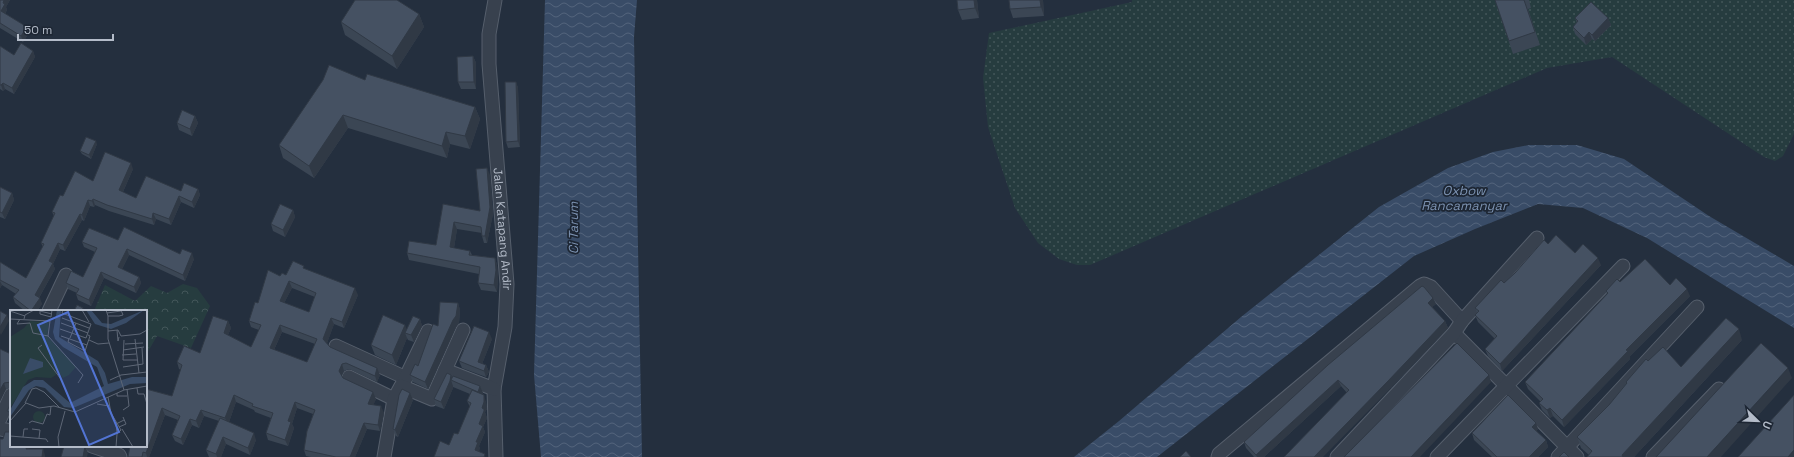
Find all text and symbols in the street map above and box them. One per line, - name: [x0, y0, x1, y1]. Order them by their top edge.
- scale bar: [18, 16, 113, 42]
- text: 50 m: [24, 22, 52, 38]
- street label: Jalan Katapang Andir: [490, 167, 515, 291]
- water label: Oxbow Rancamanyar: [1421, 182, 1509, 214]
- water label: Ci Tarum: [565, 201, 582, 254]
- inset map: [10, 310, 147, 447]
- north arrow: [1738, 401, 1778, 441]
- text: U: [1759, 419, 1775, 431]

